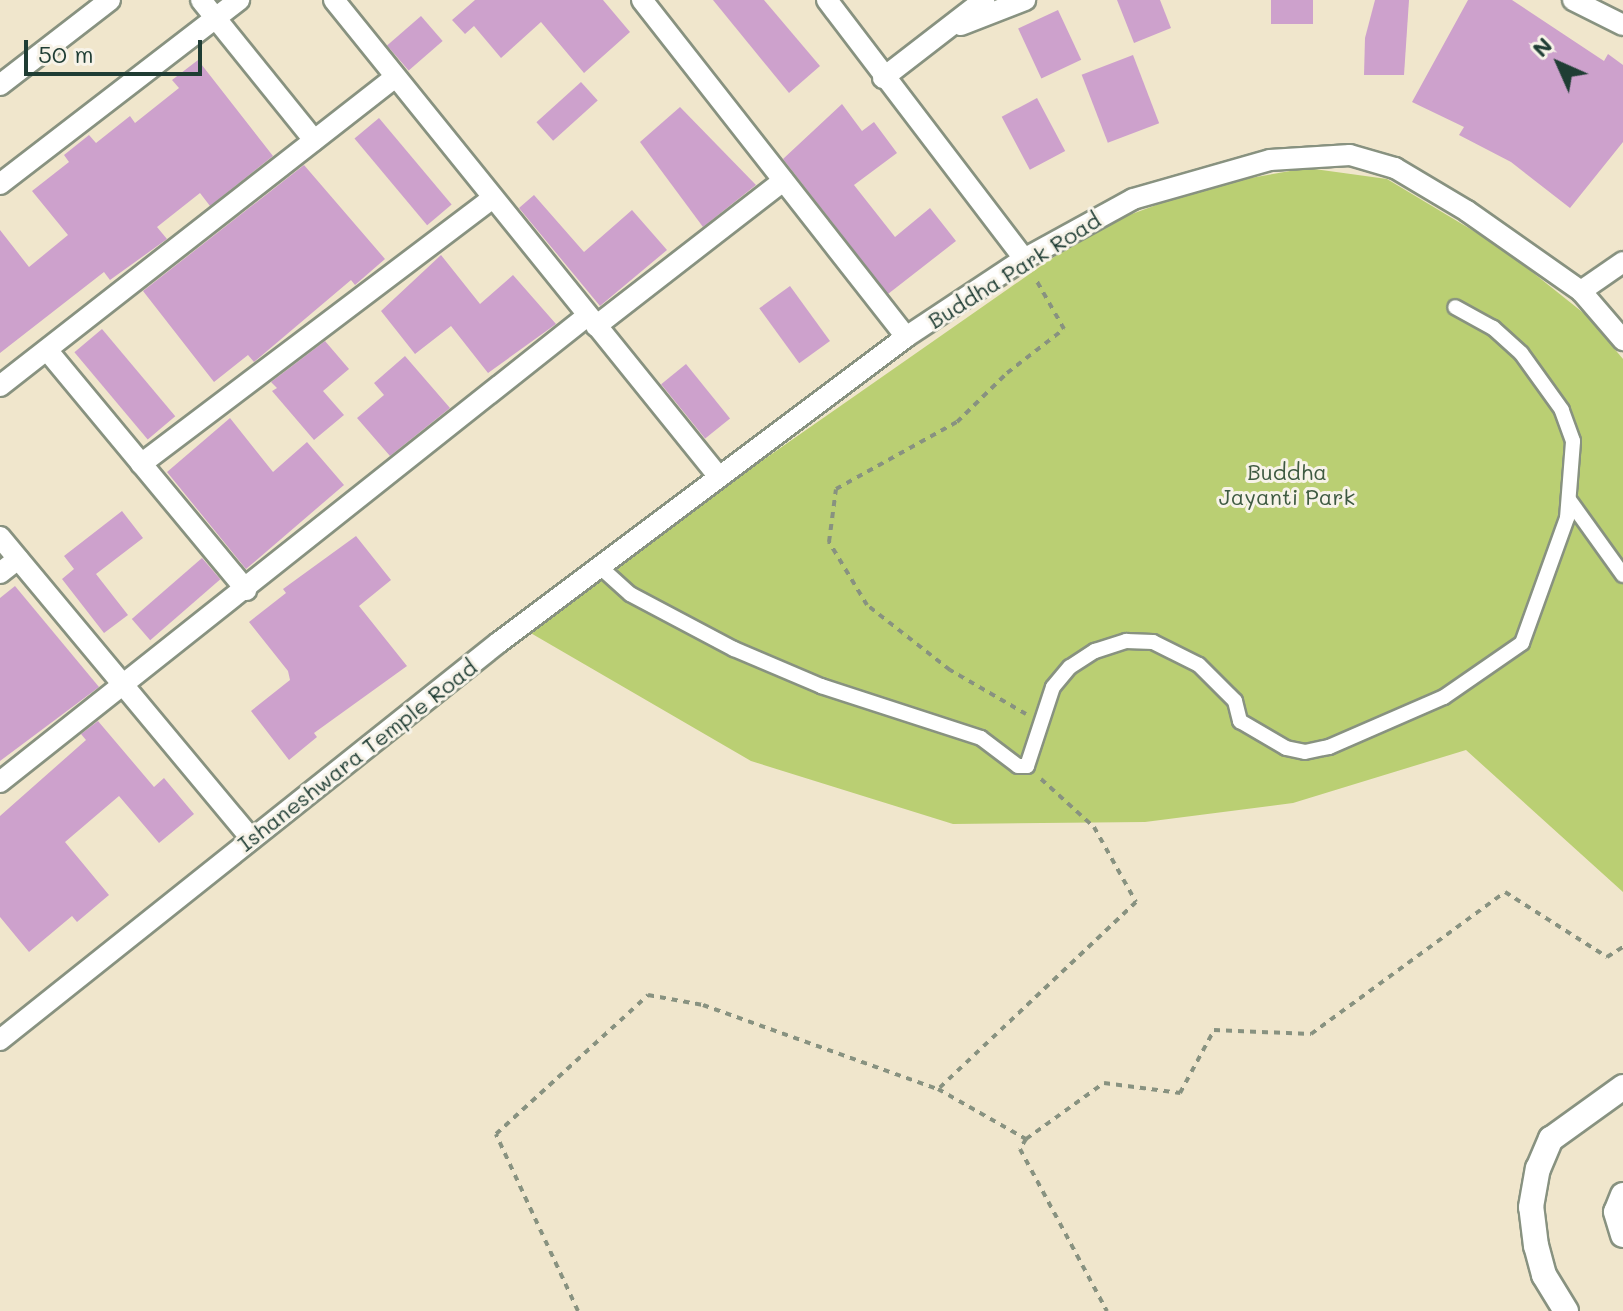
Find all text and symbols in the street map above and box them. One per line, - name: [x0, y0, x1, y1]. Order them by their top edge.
- scale bar: [28, 24, 206, 74]
- north arrow: [1519, 24, 1599, 104]
- text: N: [1526, 31, 1558, 63]
- text: 50 m: [38, 38, 94, 69]
- street label: Buddha Park Road: [923, 206, 1105, 334]
- park label: Buddha Jayanti Park: [1219, 458, 1355, 510]
- street label: Ishaneshwara Temple Road: [232, 654, 482, 856]

